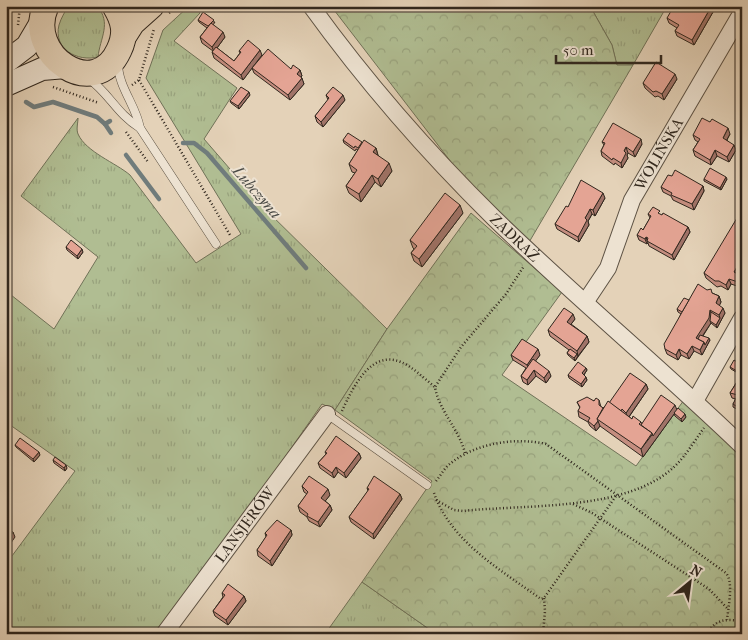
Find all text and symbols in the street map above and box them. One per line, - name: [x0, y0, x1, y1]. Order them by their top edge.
- scale bar: [556, 32, 660, 64]
- text: 50 m: [563, 41, 594, 59]
- street label: WOLIŃSKA: [630, 114, 687, 194]
- water label: Lubczyna: [228, 161, 285, 223]
- street label: ZADRAŻ: [486, 210, 543, 266]
- street label: LANSJERÓW: [211, 482, 280, 566]
- north arrow: [666, 558, 716, 608]
- text: N: [687, 561, 705, 581]

